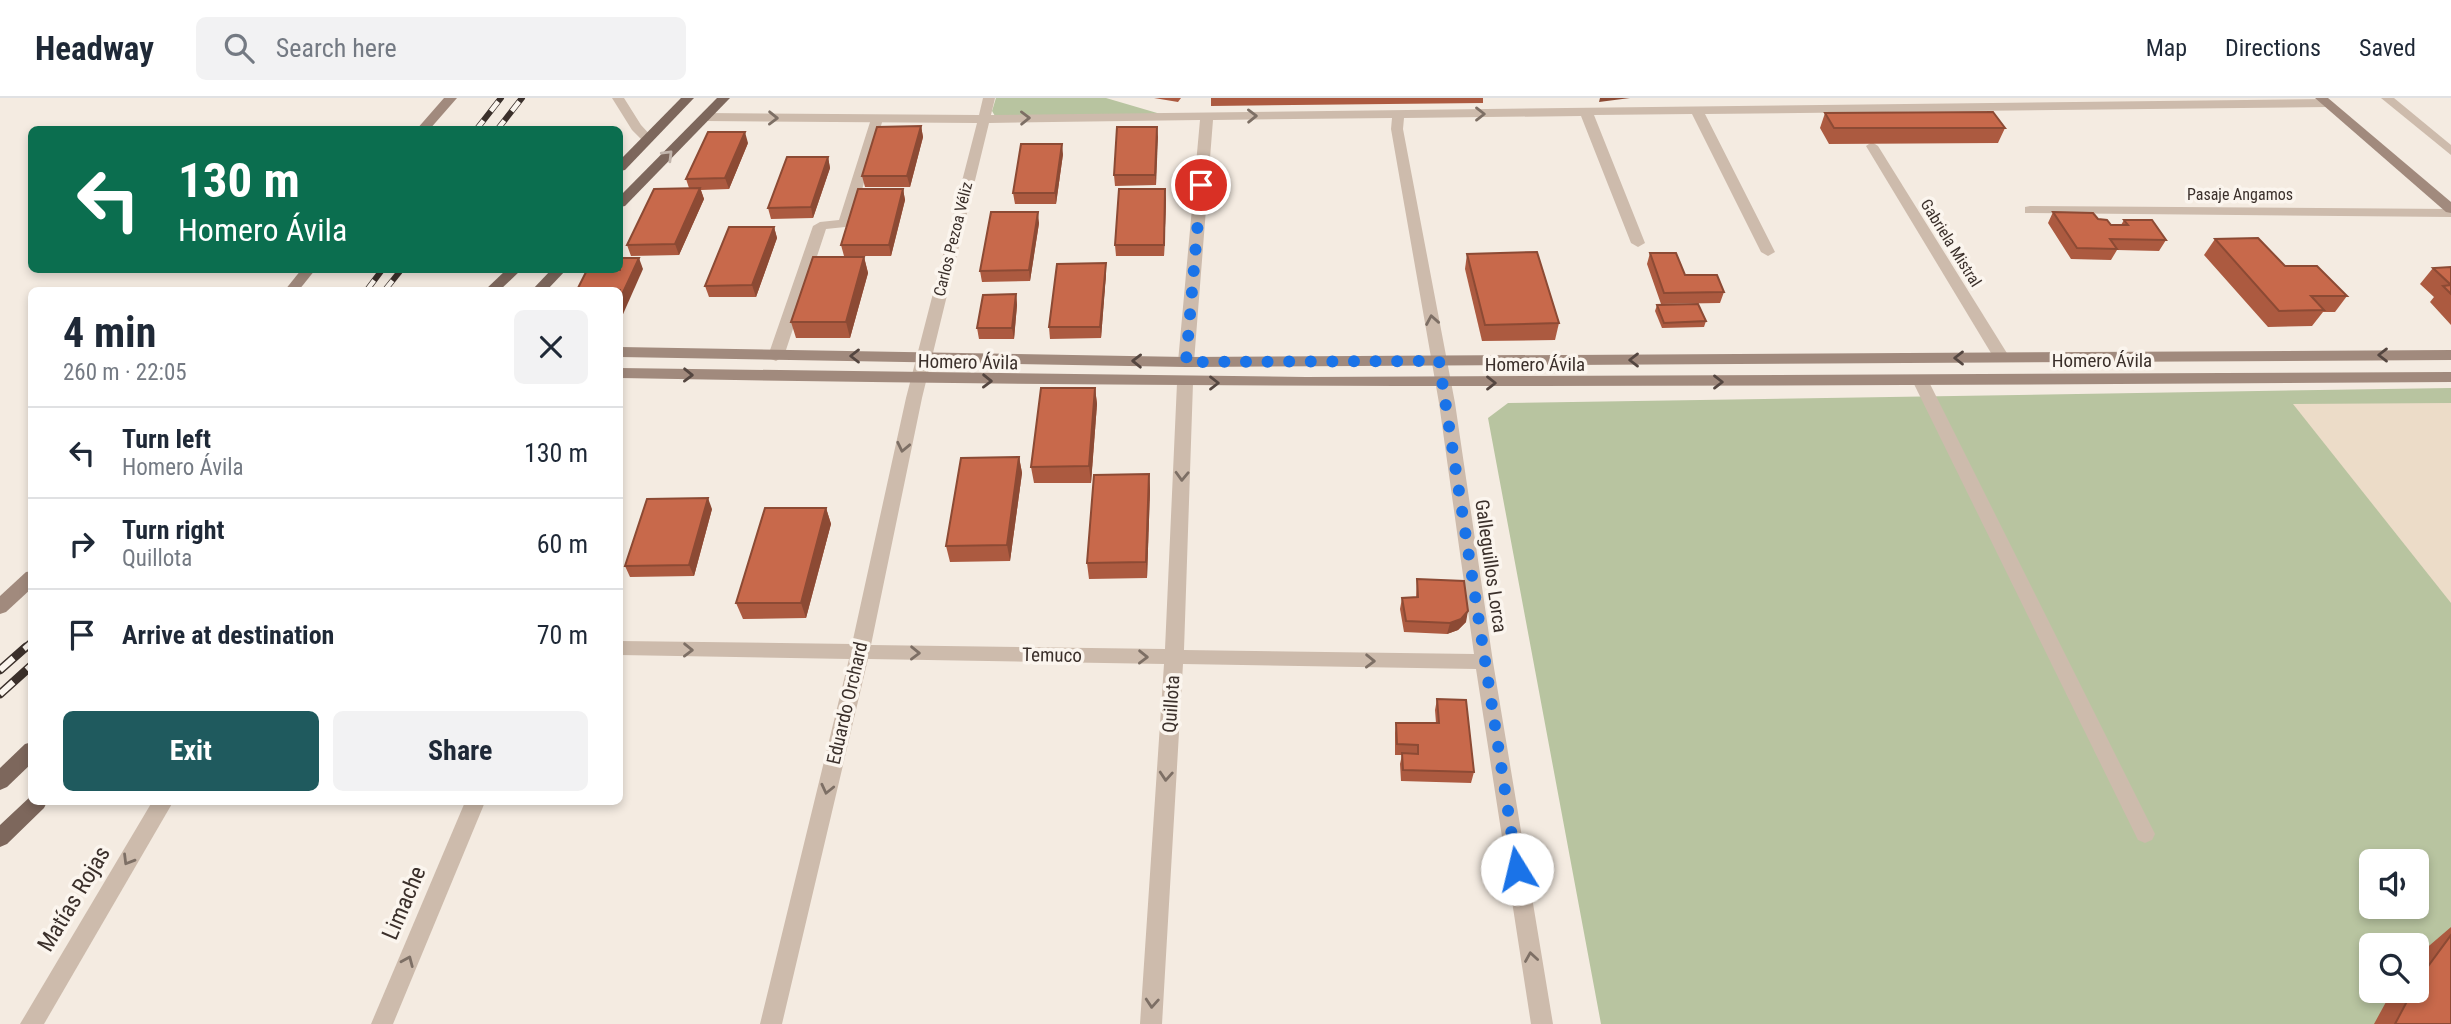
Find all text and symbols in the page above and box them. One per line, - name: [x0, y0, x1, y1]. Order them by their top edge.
- search box: [196, 17, 686, 80]
- text: Headway: [35, 29, 154, 68]
- icon: search: [220, 29, 258, 67]
- text: Search here: [276, 33, 397, 63]
- text: Map: [2146, 34, 2187, 62]
- text: Directions: [2225, 34, 2321, 62]
- text: Saved: [2359, 34, 2416, 62]
- one-way arrow: [1474, 106, 1485, 121]
- one-way arrow: [1247, 108, 1258, 124]
- one-way arrow: [768, 110, 779, 126]
- one-way arrow: [1020, 110, 1030, 126]
- one-way arrow: [659, 150, 672, 163]
- text: 130 m: [178, 152, 300, 209]
- icon: left: [63, 154, 154, 245]
- pin: [1171, 155, 1231, 215]
- icon: arrive: [1182, 166, 1220, 204]
- street label: Carlos Pezoa Véliz: [930, 180, 976, 298]
- street label: Pasaje Angamos: [2187, 185, 2293, 204]
- street label: Gabriela Mistral: [1917, 196, 1985, 290]
- text: Homero Ávila: [178, 211, 347, 249]
- text: 4 min: [63, 308, 156, 357]
- button: close: [514, 310, 588, 384]
- one-way arrow: [1425, 314, 1440, 326]
- one-way arrow: [2377, 347, 2388, 363]
- one-way arrow: [849, 348, 860, 364]
- street label: Homero Ávila: [2052, 349, 2152, 372]
- street label: Homero Ávila: [918, 350, 1018, 374]
- one-way arrow: [1954, 350, 1964, 366]
- one-way arrow: [1628, 352, 1639, 368]
- one-way arrow: [1131, 353, 1142, 369]
- street label: Homero Ávila: [1485, 353, 1585, 376]
- text: 260 m · 22:05: [63, 359, 187, 386]
- one-way arrow: [683, 367, 693, 383]
- one-way arrow: [982, 373, 993, 389]
- one-way arrow: [1714, 374, 1724, 390]
- one-way arrow: [1210, 375, 1220, 391]
- one-way arrow: [1486, 375, 1497, 391]
- text: Turn left: [122, 424, 211, 454]
- icon: left: [63, 434, 101, 472]
- text: 130 m: [524, 438, 588, 468]
- one-way arrow: [897, 441, 912, 453]
- text: Homero Ávila: [122, 454, 244, 481]
- one-way arrow: [1174, 471, 1189, 482]
- street label: Galleguillos Lorca: [1470, 498, 1512, 634]
- text: Turn right: [122, 515, 224, 545]
- icon: right: [63, 525, 101, 563]
- text: 60 m: [537, 529, 588, 559]
- text: Quillota: [122, 545, 192, 572]
- icon: arrive: [63, 616, 101, 654]
- text: Arrive at destination: [122, 620, 334, 650]
- text: 70 m: [537, 620, 588, 650]
- street label: Eduardo Orchard: [822, 639, 872, 767]
- one-way arrow: [682, 642, 693, 657]
- street label: Temuco: [1022, 643, 1082, 667]
- one-way arrow: [910, 645, 921, 661]
- one-way arrow: [1138, 649, 1148, 665]
- one-way arrow: [1365, 653, 1376, 668]
- street label: Quillota: [1158, 674, 1184, 734]
- button: Exit: [63, 711, 319, 791]
- button: Share: [333, 711, 588, 791]
- one-way arrow: [1159, 771, 1174, 782]
- one-way arrow: [821, 783, 835, 795]
- position arrow: [1480, 832, 1554, 906]
- street label: Matías Rojas: [32, 842, 116, 956]
- map controls: [2359, 849, 2429, 1003]
- button: sound: [2359, 849, 2429, 919]
- one-way arrow: [123, 853, 136, 866]
- street label: Limache: [377, 862, 431, 944]
- button: search: [2359, 933, 2429, 1003]
- one-way arrow: [1524, 951, 1539, 963]
- one-way arrow: [400, 956, 414, 968]
- one-way arrow: [1145, 998, 1160, 1009]

